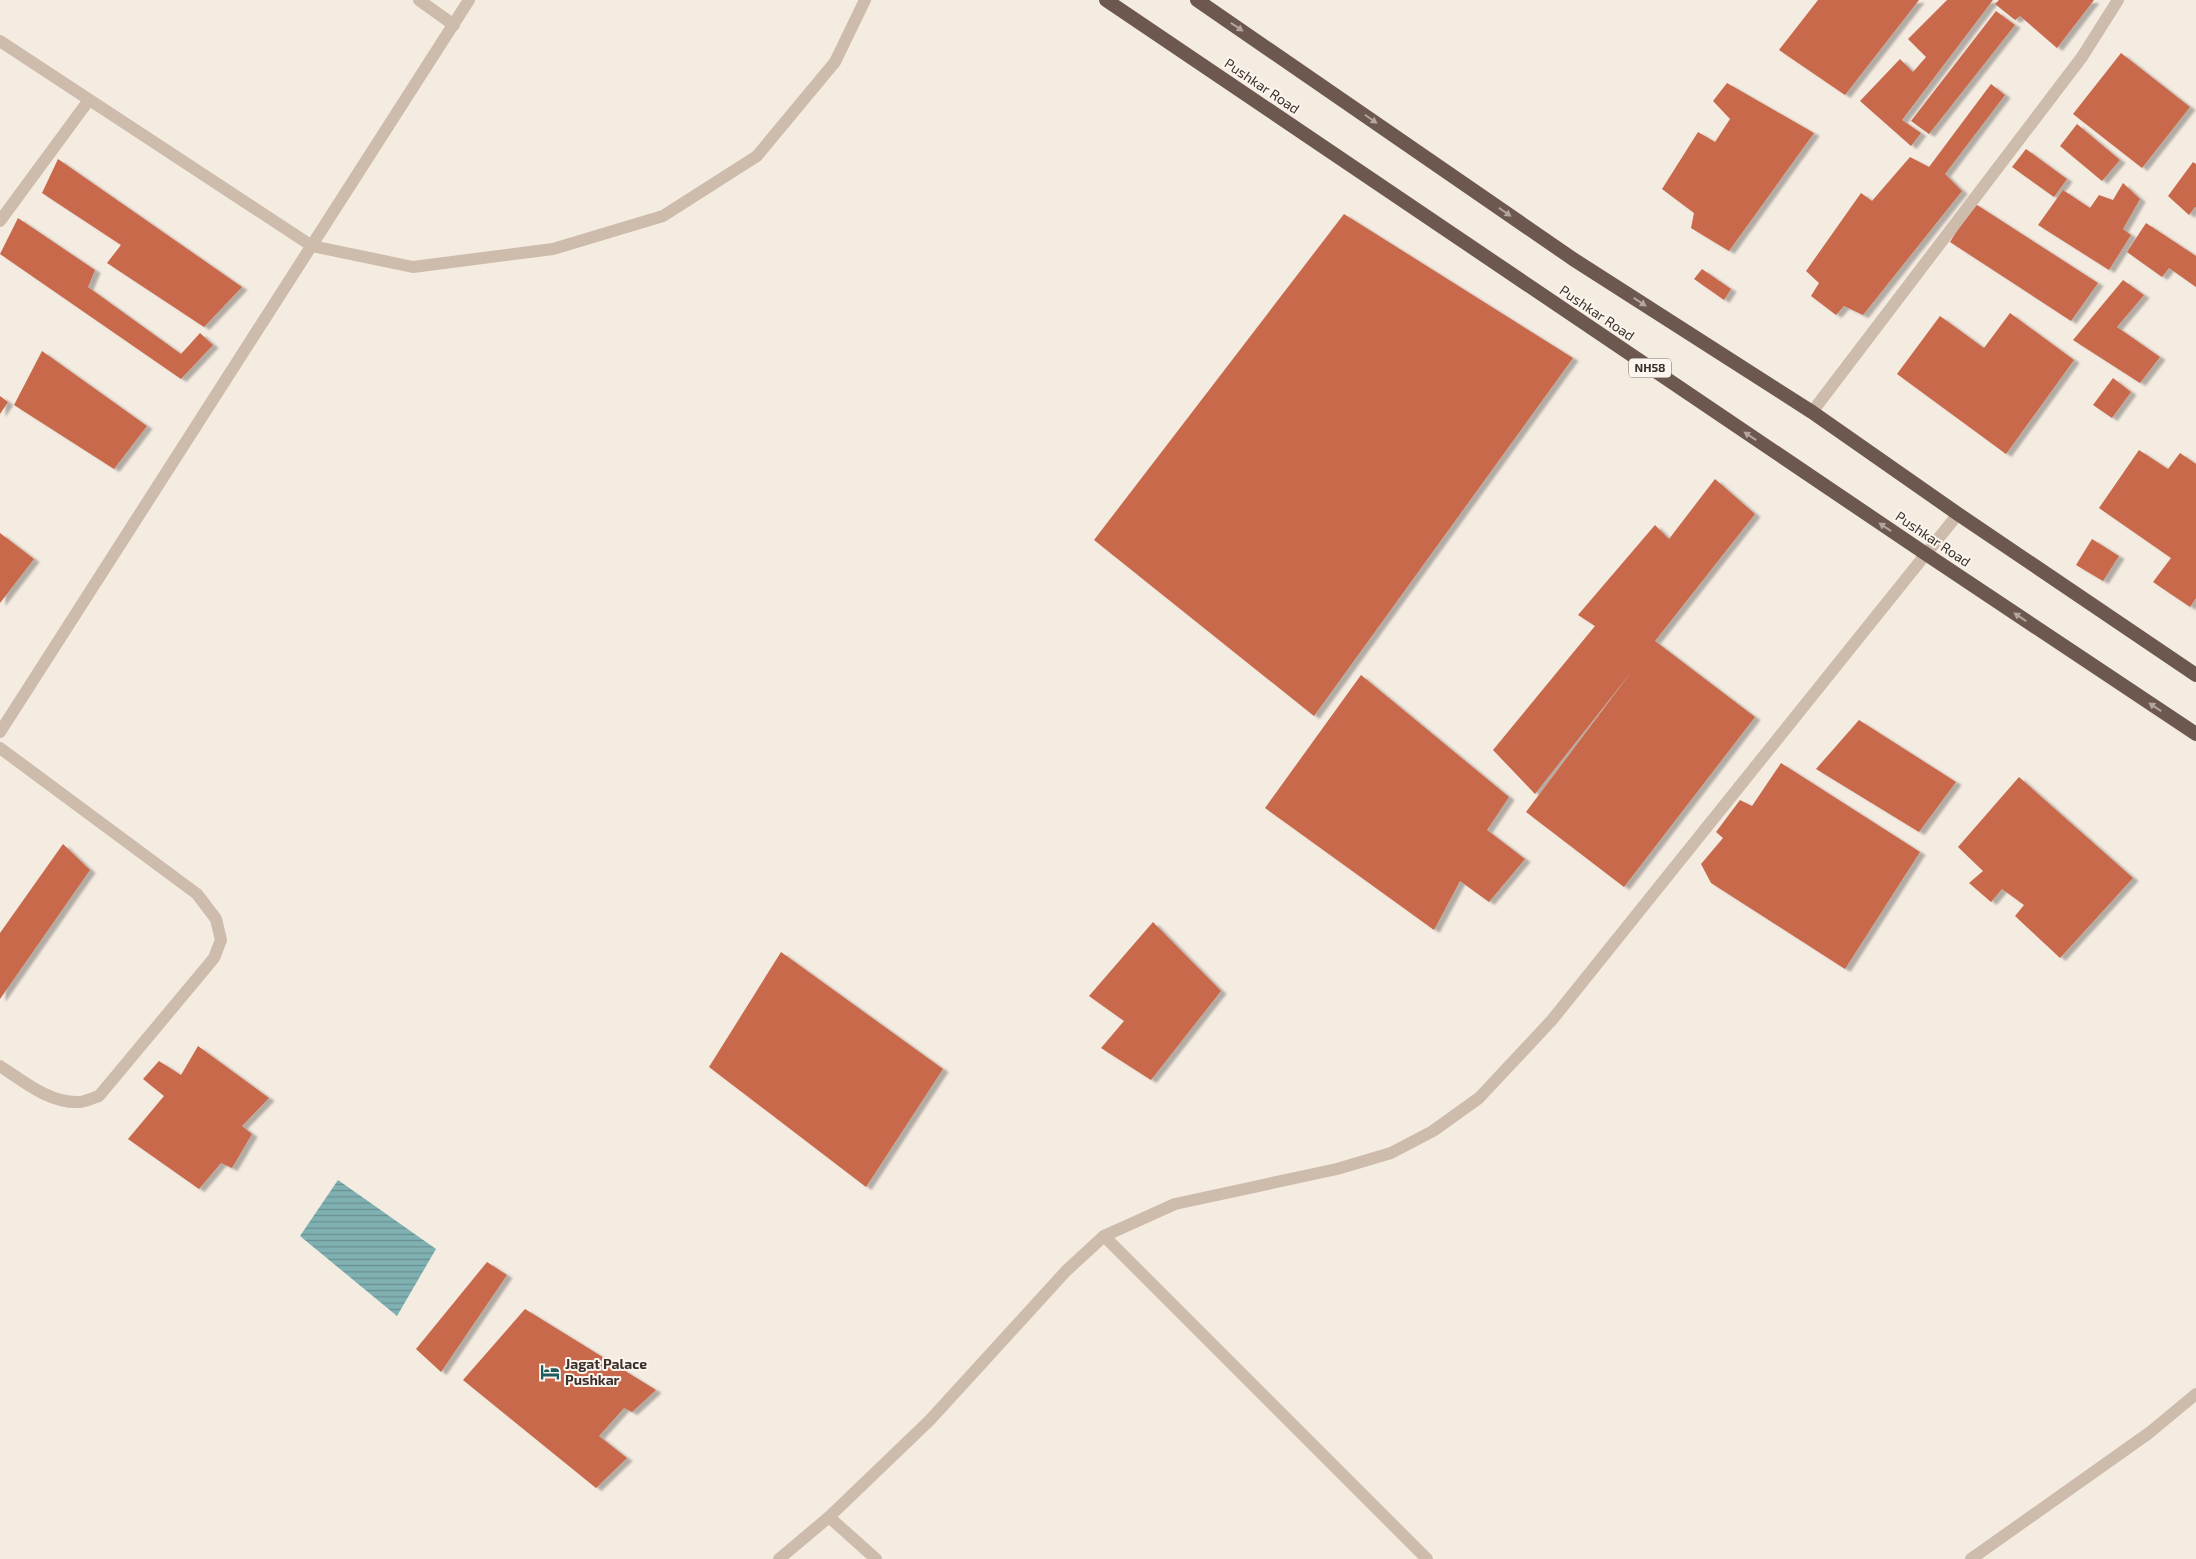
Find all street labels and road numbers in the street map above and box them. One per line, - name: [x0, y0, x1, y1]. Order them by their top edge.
- street label: Pushkar Road: [1221, 54, 1303, 117]
- street label: Pushkar Road: [1556, 281, 1638, 344]
- road number: NH58: [1629, 358, 1671, 378]
- street label: Pushkar Road: [1892, 507, 1974, 570]

